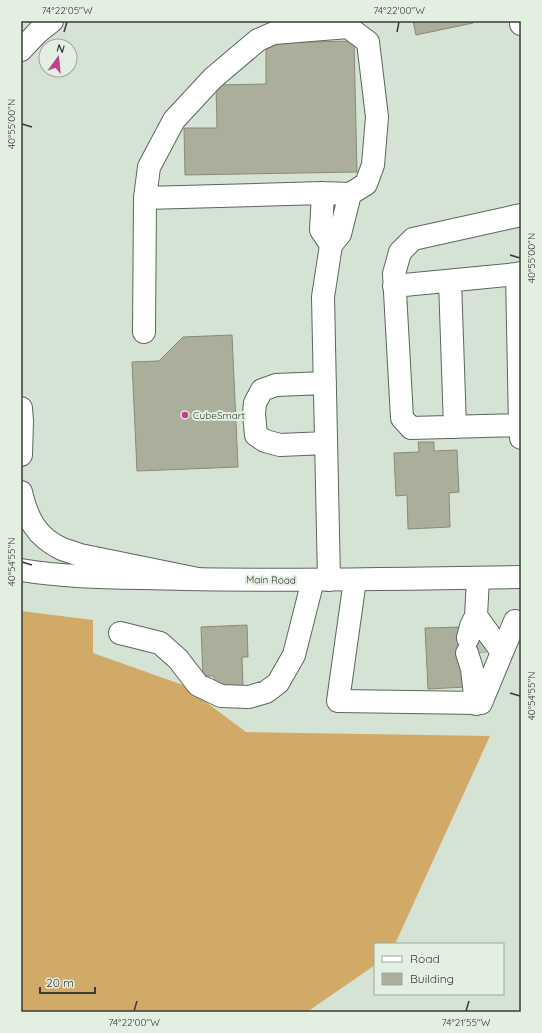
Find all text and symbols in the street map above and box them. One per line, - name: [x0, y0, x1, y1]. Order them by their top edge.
- text: 74°22'05"W: [41, 4, 93, 17]
- text: 74°22'00"W: [373, 4, 425, 17]
- north arrow: [38, 38, 78, 78]
- text: N: [55, 41, 66, 56]
- text: 40°55'00"N: [5, 99, 18, 149]
- text: 40°55'00"N: [525, 233, 538, 283]
- place label: CubeSmart: [193, 409, 246, 422]
- marker: CubeSmart: [180, 410, 190, 420]
- text: 40°54'55"N: [5, 537, 18, 587]
- street label: Main Road: [246, 573, 296, 587]
- text: 40°54'55"N: [525, 671, 538, 721]
- legend: [374, 943, 504, 995]
- text: Road: [410, 951, 440, 966]
- scale bar: [40, 969, 95, 995]
- text: Building: [410, 971, 454, 986]
- text: 20 m: [46, 975, 74, 990]
- text: 74°22'00"W: [108, 1016, 160, 1029]
- text: 74°21'55"W: [442, 1016, 491, 1029]

